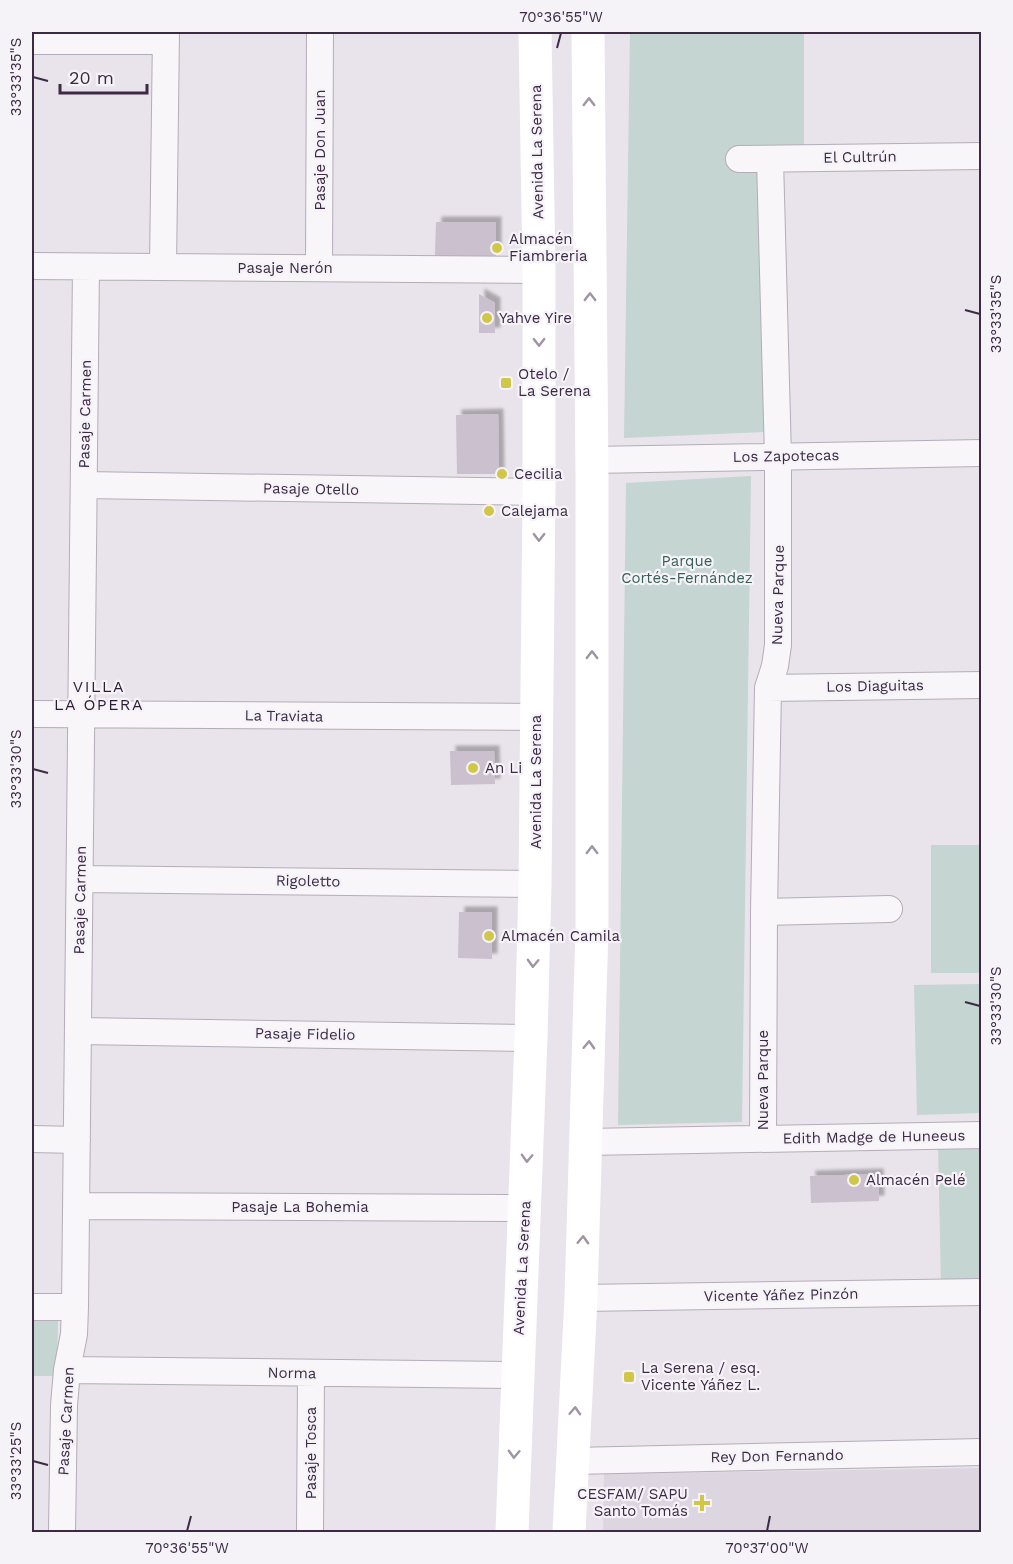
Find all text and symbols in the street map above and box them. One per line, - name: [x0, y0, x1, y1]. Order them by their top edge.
- text: 70°36'55"W: [519, 8, 603, 26]
- text: 33°33'35"S: [7, 38, 25, 116]
- scale bar: [60, 57, 147, 95]
- text: 20 m: [69, 67, 114, 88]
- street label: Avenida La Serena: [527, 84, 547, 219]
- street label: Pasaje Don Juan: [311, 89, 329, 211]
- one-way arrow: [583, 97, 595, 106]
- street label: El Cultrún: [823, 147, 897, 167]
- place label: Almacén Fiambreria: [509, 230, 588, 265]
- marker: Almacén Fiambreria: [490, 241, 504, 255]
- street label: Pasaje Nerón: [237, 259, 333, 277]
- text: 33°33'35"S: [987, 275, 1005, 353]
- one-way arrow: [584, 292, 596, 301]
- place label: Yahve Yire: [499, 309, 572, 327]
- marker: Yahve Yire: [480, 311, 494, 325]
- one-way arrow: [533, 337, 545, 346]
- street label: Pasaje Carmen: [75, 359, 95, 469]
- place label: Otelo / La Serena: [518, 365, 591, 400]
- marker: Otelo / La Serena: [499, 376, 513, 390]
- street label: Los Zapotecas: [732, 446, 840, 466]
- place label: Cecilia: [514, 465, 563, 483]
- marker: Cecilia: [495, 467, 509, 481]
- street label: Pasaje Otello: [263, 479, 359, 499]
- place label: Calejama: [501, 502, 569, 520]
- marker: Calejama: [482, 504, 496, 518]
- one-way arrow: [532, 532, 545, 541]
- street label: Nueva Parque: [768, 545, 788, 645]
- park label: Parque Cortés-Fernández: [621, 552, 753, 587]
- one-way arrow: [586, 650, 598, 659]
- street label: Los Diaguitas: [826, 676, 924, 696]
- district label: VILLA LA ÓPERA: [54, 677, 144, 714]
- street label: La Traviata: [244, 706, 324, 726]
- street label: Avenida La Serena: [527, 714, 545, 849]
- text: 33°33'30"S: [7, 729, 25, 809]
- place label: An Li: [485, 759, 522, 777]
- marker: An Li: [466, 761, 480, 775]
- street label: Pasaje Carmen: [70, 845, 90, 955]
- one-way arrow: [586, 845, 598, 854]
- street label: Rigoletto: [276, 871, 340, 891]
- place label: Almacén Camila: [501, 927, 620, 945]
- marker: Almacén Camila: [482, 929, 496, 943]
- one-way arrow: [527, 958, 539, 967]
- text: 33°33'30"S: [987, 966, 1005, 1046]
- street label: Pasaje Fidelio: [255, 1024, 355, 1044]
- street label: Nueva Parque: [754, 1030, 772, 1130]
- one-way arrow: [582, 1040, 595, 1049]
- street label: Edith Madge de Huneeus: [782, 1126, 966, 1148]
- one-way arrow: [520, 1153, 533, 1162]
- place label: Almacén Pelé: [866, 1171, 966, 1189]
- marker: Almacén Pelé: [847, 1173, 861, 1187]
- street label: Pasaje La Bohemia: [231, 1198, 369, 1216]
- street label: Avenida La Serena: [509, 1200, 535, 1336]
- one-way arrow: [576, 1235, 589, 1244]
- street label: Vicente Yáñez Pinzón: [703, 1285, 859, 1305]
- place label: La Serena / esq. Vicente Yáñez L.: [641, 1359, 760, 1394]
- street label: Norma: [267, 1364, 317, 1382]
- street label: Pasaje Carmen: [54, 1366, 78, 1476]
- marker: La Serena / esq. Vicente Yáñez L.: [622, 1370, 636, 1384]
- street label: Pasaje Tosca: [302, 1406, 320, 1499]
- one-way arrow: [569, 1407, 582, 1416]
- text: 33°33'25"S: [7, 1422, 25, 1500]
- street label: Rey Don Fernando: [710, 1446, 844, 1466]
- one-way arrow: [508, 1450, 520, 1459]
- place label: CESFAM/ SAPU Santo Tomás: [577, 1485, 688, 1520]
- marker: CESFAM/ SAPU Santo Tomás: [693, 1494, 711, 1512]
- text: 70°36'55"W: [145, 1539, 229, 1557]
- text: 70°37'00"W: [725, 1539, 809, 1557]

